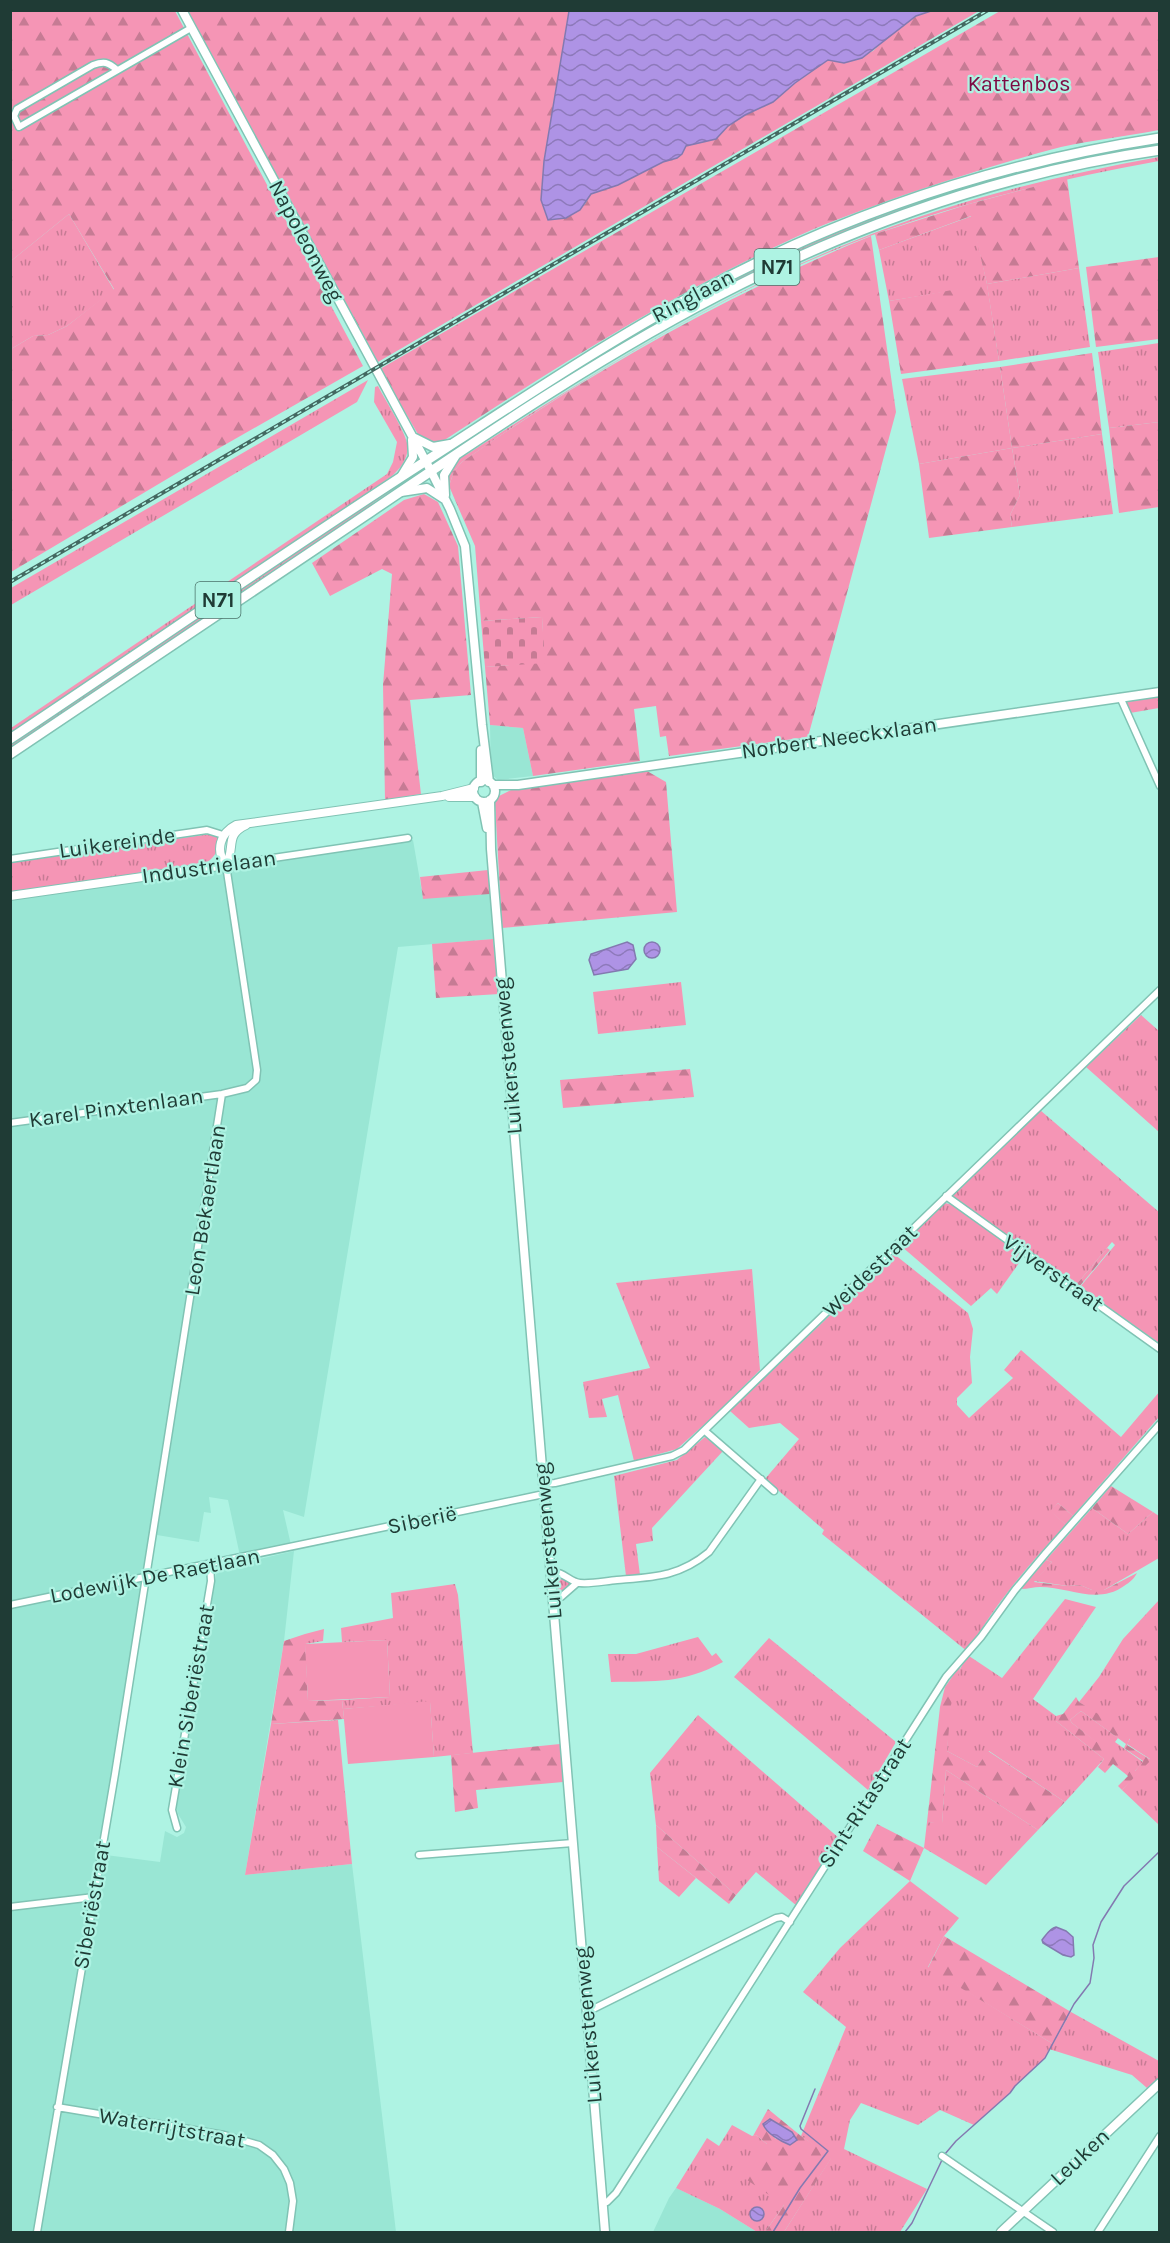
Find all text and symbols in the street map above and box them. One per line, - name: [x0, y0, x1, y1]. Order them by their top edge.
- park label: Kattenbos: [967, 71, 1071, 97]
- street label: Napoleonweg: [263, 176, 349, 307]
- road number: N71: [754, 249, 800, 285]
- street label: Ringlaan: [647, 264, 739, 328]
- road number: N71: [196, 582, 240, 618]
- street label: Norbert Neeckxlaan: [740, 711, 938, 765]
- street label: Luikereinde: [57, 822, 177, 864]
- street label: Industrielaan: [140, 845, 278, 889]
- street label: Luikersteenweg: [488, 976, 528, 1135]
- street label: Karel Pinxtenlaan: [27, 1083, 205, 1133]
- street label: Leon Bekaertlaan: [179, 1123, 231, 1297]
- street label: Weidestraat: [817, 1219, 923, 1323]
- street label: Vijverstraat: [998, 1229, 1108, 1317]
- street label: Luikersteenweg: [528, 1461, 568, 1620]
- street label: Siberië: [385, 1500, 459, 1540]
- street label: Lodewijk De Raetlaan: [48, 1543, 262, 1609]
- street label: Klein Siberiëstraat: [162, 1602, 220, 1790]
- street label: Sint-Ritastraat: [813, 1733, 917, 1873]
- street label: Siberiëstraat: [68, 1839, 116, 1971]
- street label: Luikersteenweg: [568, 1945, 608, 2104]
- street label: Waterrijtstraat: [97, 2102, 247, 2154]
- street label: Leuken: [1045, 2123, 1115, 2191]

